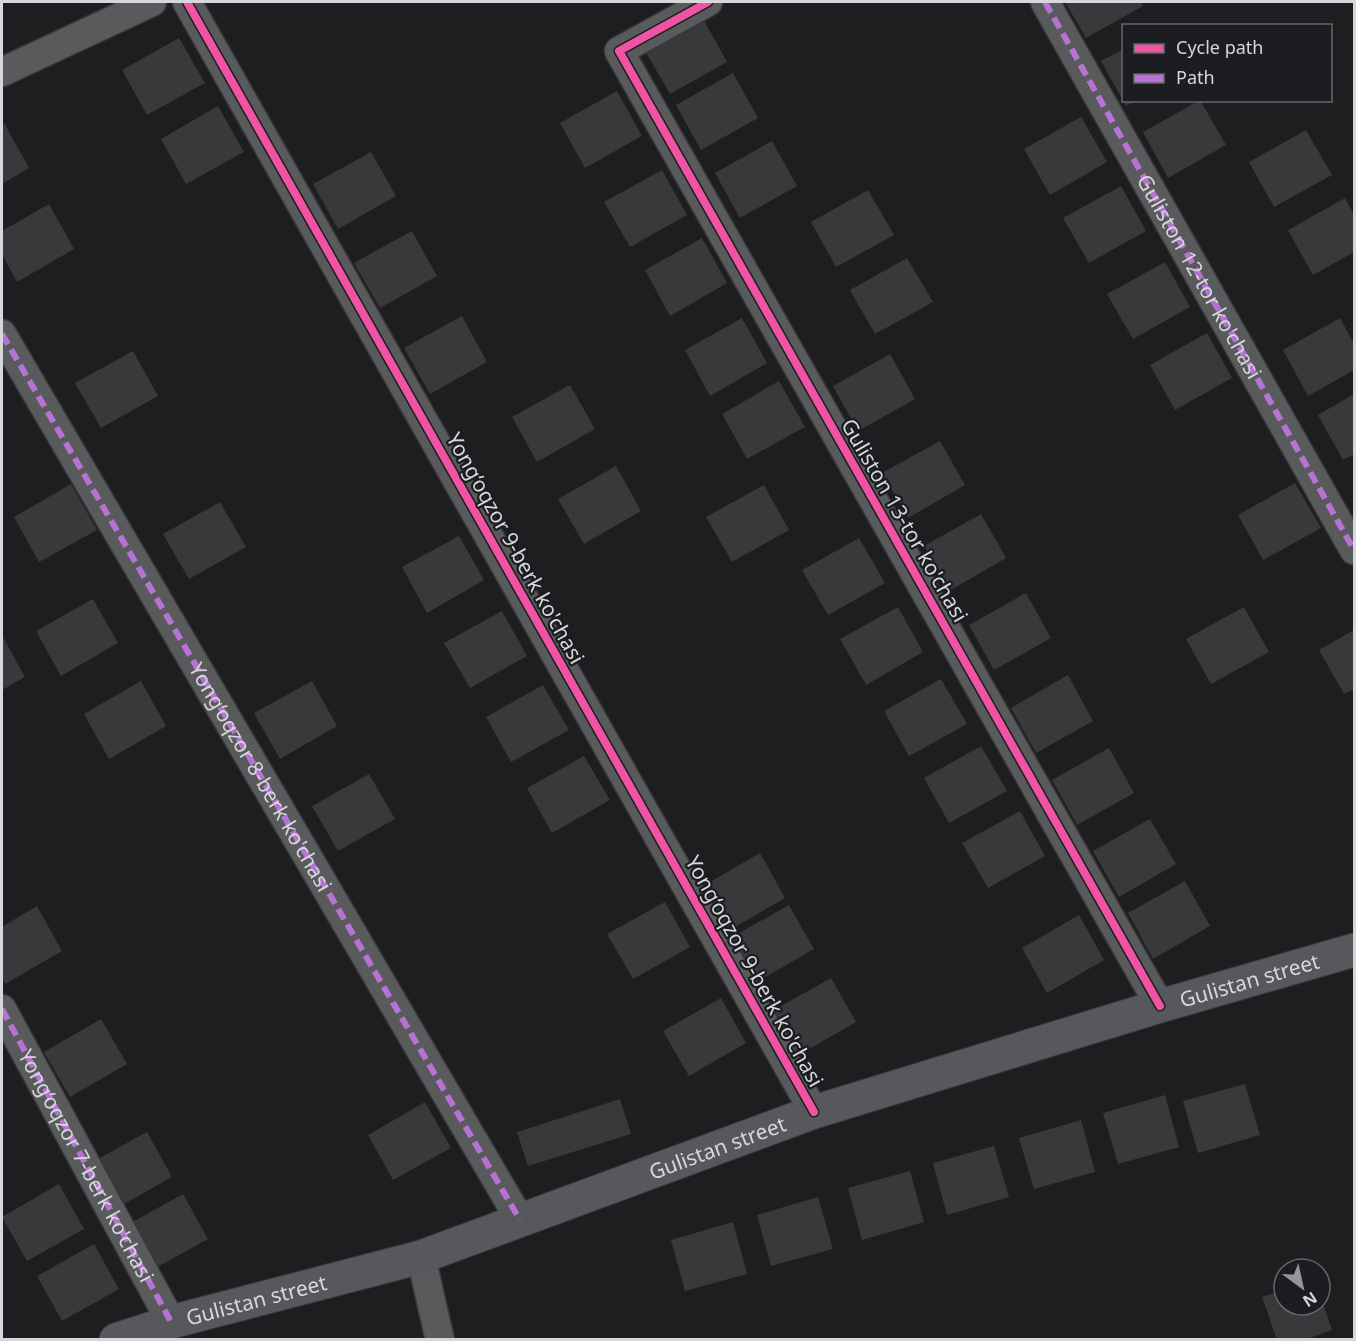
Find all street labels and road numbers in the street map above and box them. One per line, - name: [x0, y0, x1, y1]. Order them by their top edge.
- street label: Guliston 12-tor ko'chasi: [1131, 169, 1269, 384]
- street label: Guliston 13-tor ko'chasi: [835, 413, 975, 627]
- street label: Yong‘oqzor 9-berk ko'chasi: [441, 427, 591, 669]
- street label: Yong‘oqzor 8-berk ko'chasi: [183, 657, 339, 896]
- street label: Yong‘oqzor 9-berk ko'chasi: [680, 850, 830, 1092]
- street label: Gulistan street: [1176, 947, 1323, 1014]
- street label: Yong‘oqzor 7-berk ko'chasi: [12, 1044, 161, 1287]
- street label: Gulistan street: [645, 1109, 790, 1186]
- street label: Gulistan street: [183, 1268, 330, 1332]

